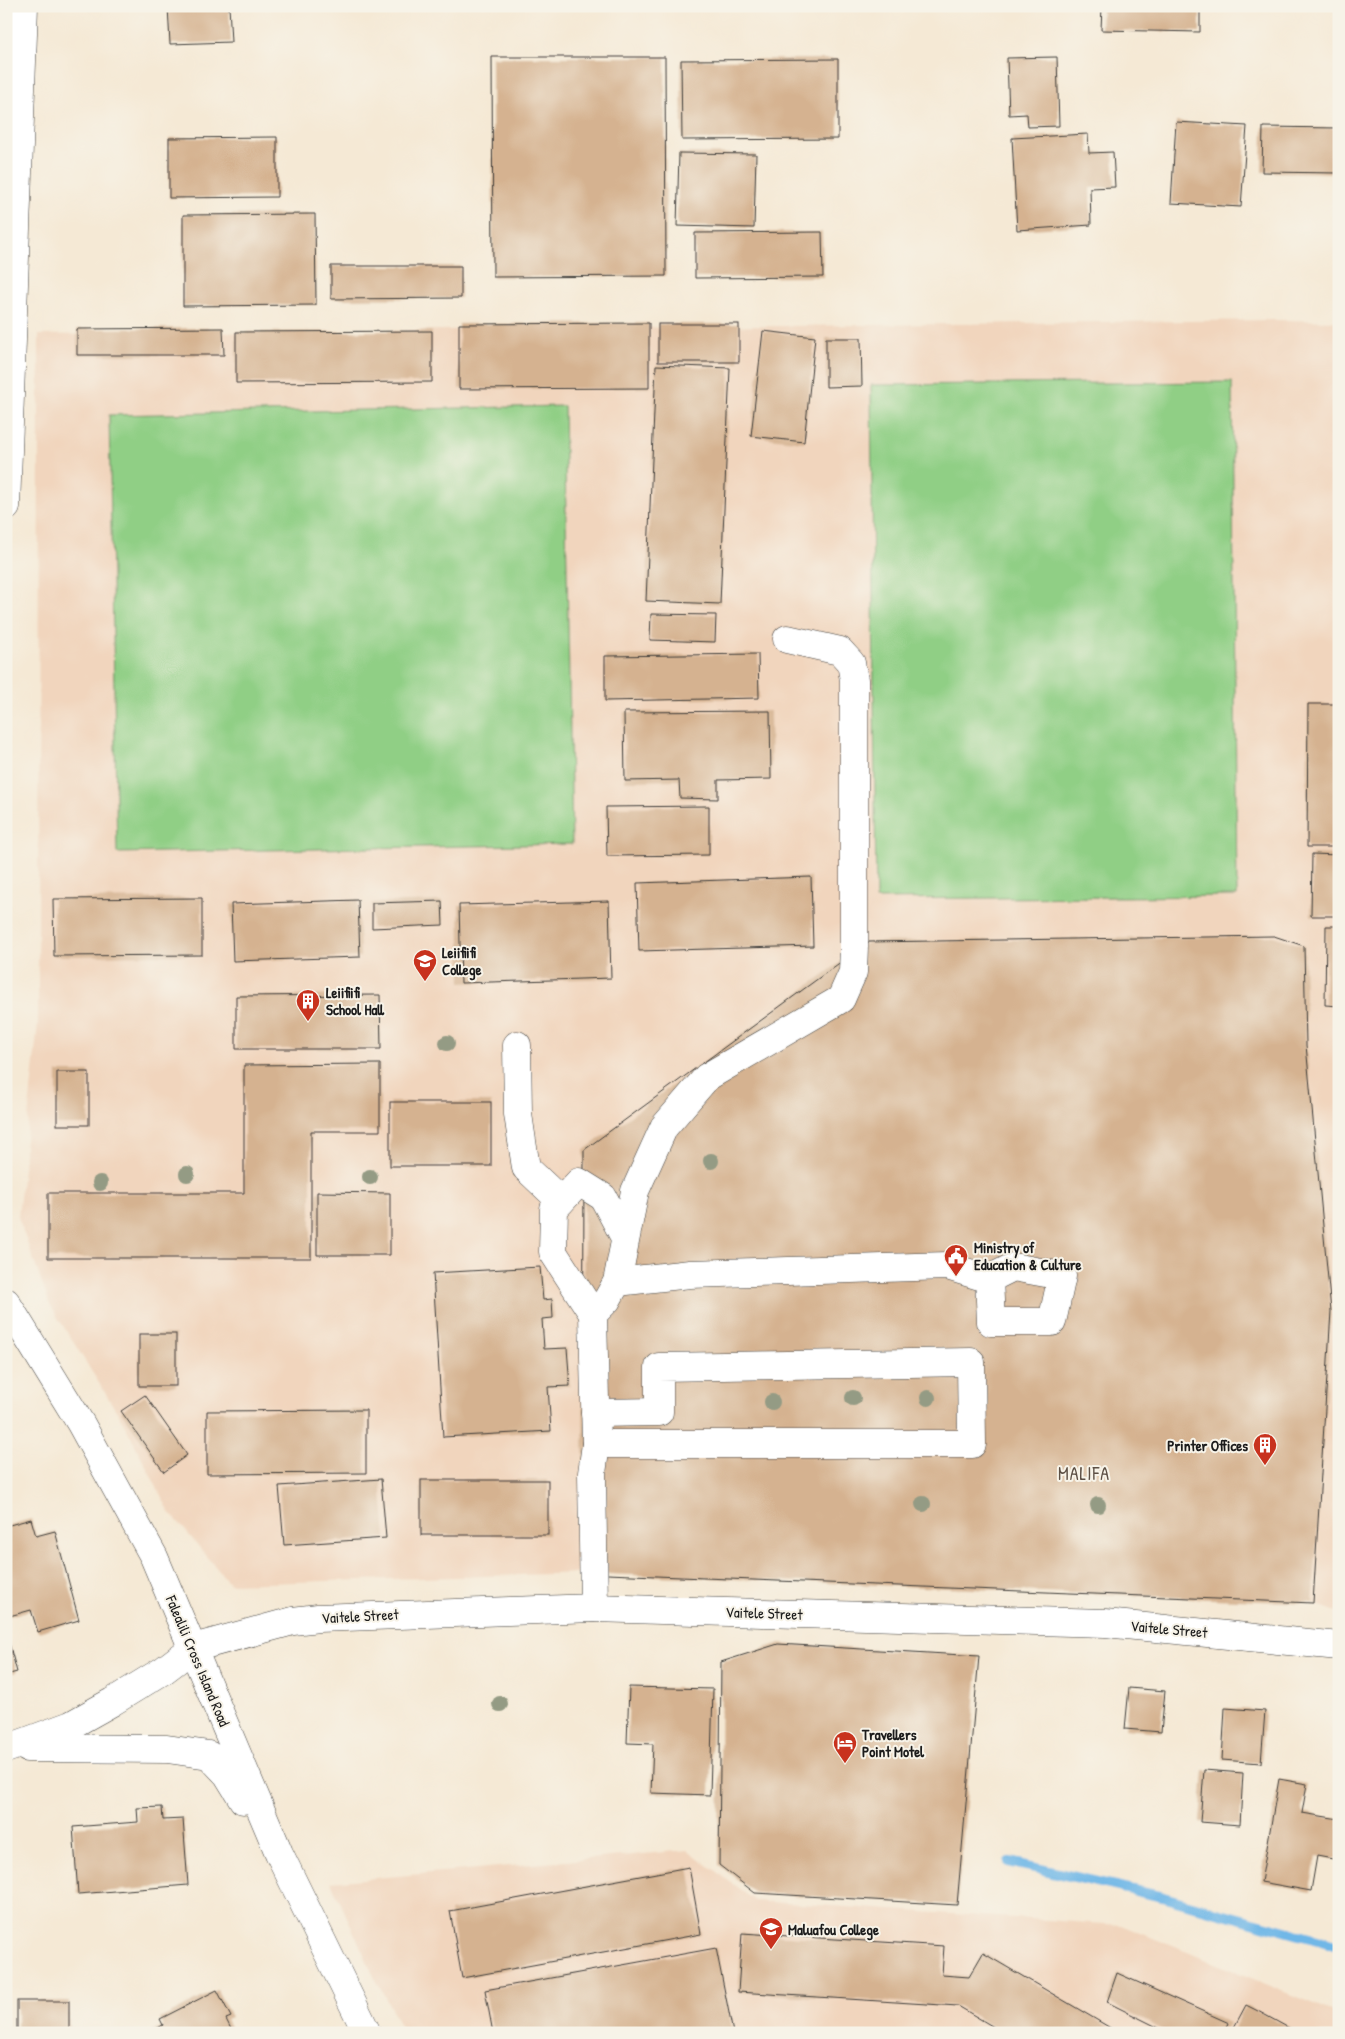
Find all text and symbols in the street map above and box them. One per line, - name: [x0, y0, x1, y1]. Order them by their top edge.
- place label: Leiifiifi College: [442, 942, 481, 981]
- school or university icon: Leiifiifi College: [412, 948, 438, 982]
- place label: Leiifiifi School Hall: [326, 982, 384, 1020]
- building icon: Leiifiifi School Hall: [295, 988, 321, 1022]
- place label: Ministry of Education & Culture: [974, 1237, 1082, 1275]
- public building icon: Ministry of Education & Culture: [943, 1243, 969, 1277]
- building icon: Printer Offices: [1252, 1432, 1278, 1466]
- place label: Printer Offices: [1167, 1435, 1248, 1456]
- district label: MALIFA: [1058, 1461, 1110, 1486]
- street label: Falealili Cross Island Road: [161, 1591, 235, 1730]
- street label: Vaitele Street: [725, 1601, 804, 1625]
- street label: Vaitele Street: [321, 1603, 400, 1629]
- street label: Vaitele Street: [1130, 1615, 1209, 1643]
- place label: Travellers Point Motel: [861, 1724, 925, 1762]
- hotel icon: Travellers Point Motel: [832, 1730, 858, 1764]
- school or university icon: Maluafou College: [758, 1916, 784, 1950]
- place label: Maluafou College: [788, 1919, 879, 1941]

